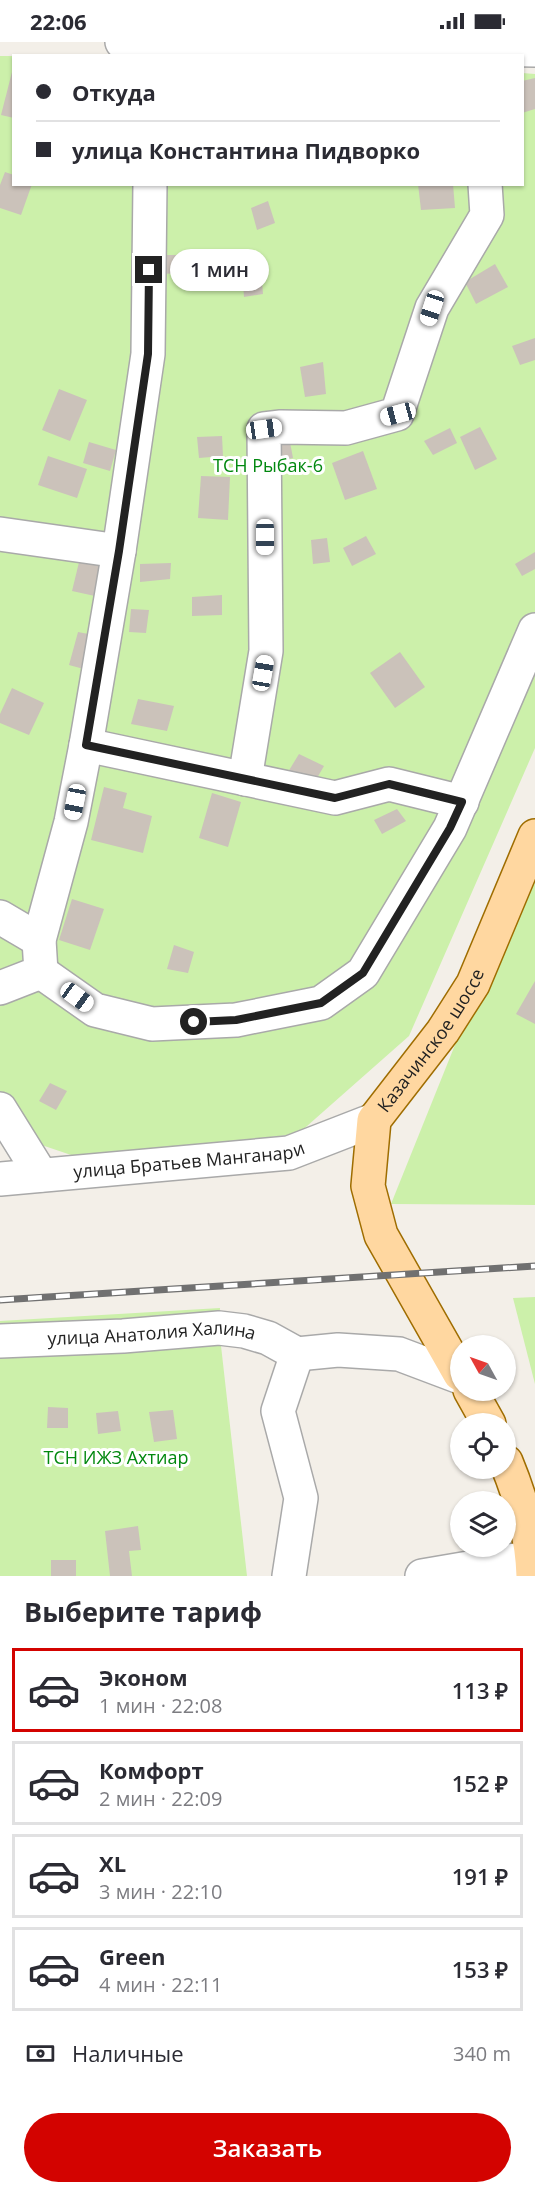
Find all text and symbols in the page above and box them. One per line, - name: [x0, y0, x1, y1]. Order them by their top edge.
- text: 22:06: [30, 6, 87, 36]
- text: Откуда: [72, 77, 156, 107]
- text: улица Константина Пидворко: [72, 135, 420, 165]
- callout: 1 мин: [170, 249, 269, 291]
- route end: [135, 256, 162, 283]
- text: 1 мин: [190, 256, 249, 283]
- car: [418, 288, 446, 328]
- car: [378, 401, 418, 427]
- car: [245, 418, 283, 440]
- park label: ТСН Рыбак-6: [213, 453, 323, 477]
- car: [256, 519, 274, 555]
- car: [251, 654, 275, 692]
- car: [63, 783, 87, 821]
- street label: Казачинское шоссе: [371, 965, 489, 1117]
- car: [57, 979, 97, 1015]
- route start: [180, 1008, 207, 1035]
- street label: улица Братьев Манганари: [72, 1135, 308, 1183]
- street label: улица Анатолия Халина: [47, 1315, 259, 1350]
- north arrow: [450, 1335, 516, 1401]
- map controls: [450, 1335, 516, 1557]
- button: locate: [450, 1413, 516, 1479]
- park label: ТСН ИЖЗ Ахтиар: [44, 1445, 188, 1469]
- button: layers: [450, 1491, 516, 1557]
- text: Выберите тариф: [24, 1593, 262, 1630]
- text: Эконом: [99, 1662, 188, 1692]
- icon: car: [27, 1663, 81, 1717]
- text: 113 ₽: [452, 1675, 508, 1705]
- text: 1 мин · 22:08: [99, 1692, 222, 1719]
- text: Комфорт: [99, 1755, 204, 1785]
- icon: car: [27, 1756, 81, 1810]
- text: 152 ₽: [452, 1768, 508, 1798]
- text: 2 мин · 22:09: [99, 1785, 222, 1812]
- text: XL: [99, 1848, 126, 1878]
- icon: car: [27, 1849, 81, 1903]
- text: 191 ₽: [452, 1861, 508, 1891]
- text: 3 мин · 22:10: [99, 1878, 222, 1905]
- text: Green: [99, 1941, 165, 1971]
- icon: car: [27, 1942, 81, 1996]
- text: 153 ₽: [452, 1954, 508, 1984]
- text: 4 мин · 22:11: [99, 1971, 222, 1998]
- icon: cash: [24, 2037, 57, 2070]
- text: Наличные: [72, 2038, 184, 2068]
- text: 340 m: [453, 2040, 511, 2067]
- button: Заказать: [24, 2113, 511, 2182]

